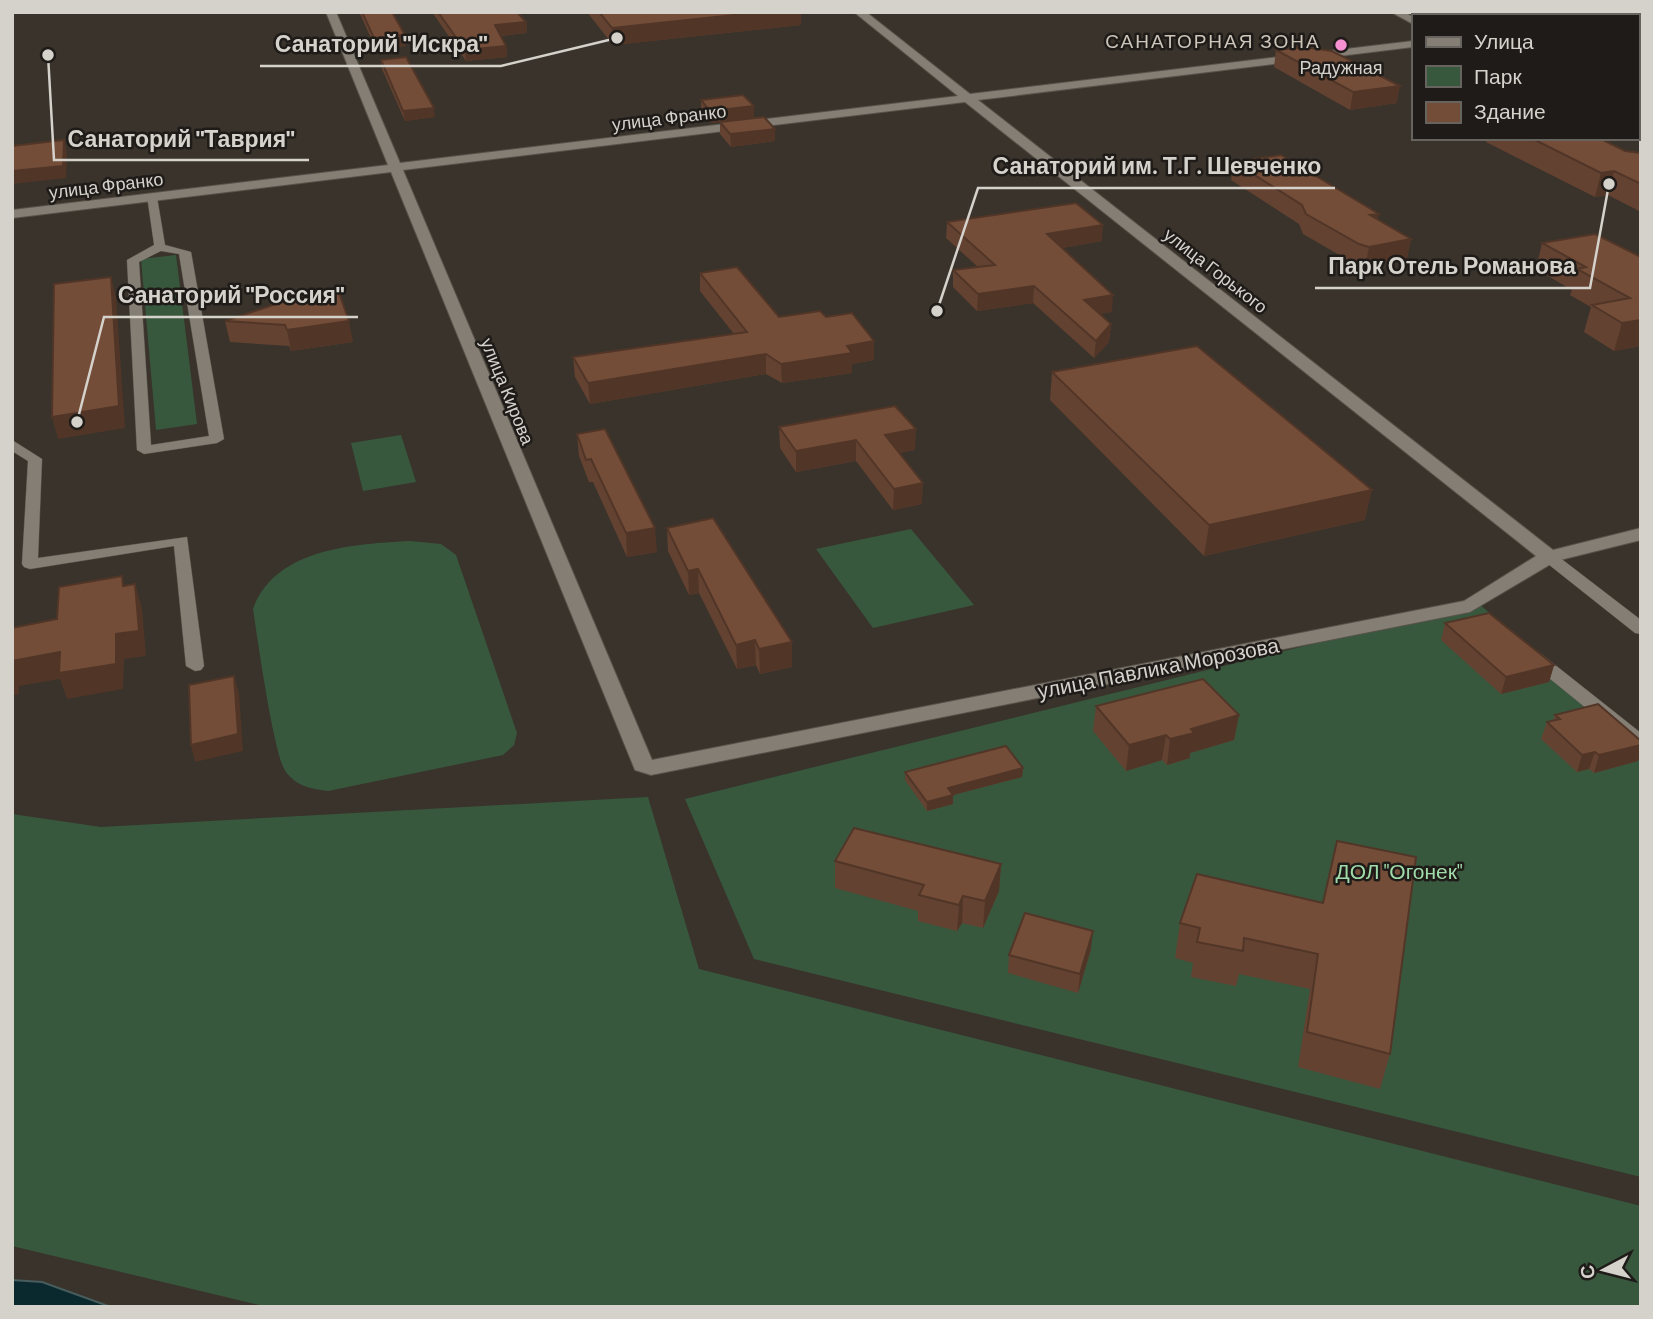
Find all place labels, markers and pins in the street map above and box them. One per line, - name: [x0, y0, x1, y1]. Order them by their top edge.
- callout: Санаторий "Искра": [260, 22, 501, 66]
- marker: Радужная: [1333, 37, 1349, 53]
- place label: Радужная: [1300, 56, 1382, 78]
- callout: Санаторий "Таврия": [54, 116, 309, 160]
- callout: Санаторий им. Т.Г. Шевченко: [978, 144, 1335, 188]
- callout: Парк Отель Романова: [1315, 244, 1590, 288]
- callout: Санаторий "Россия": [104, 273, 358, 317]

